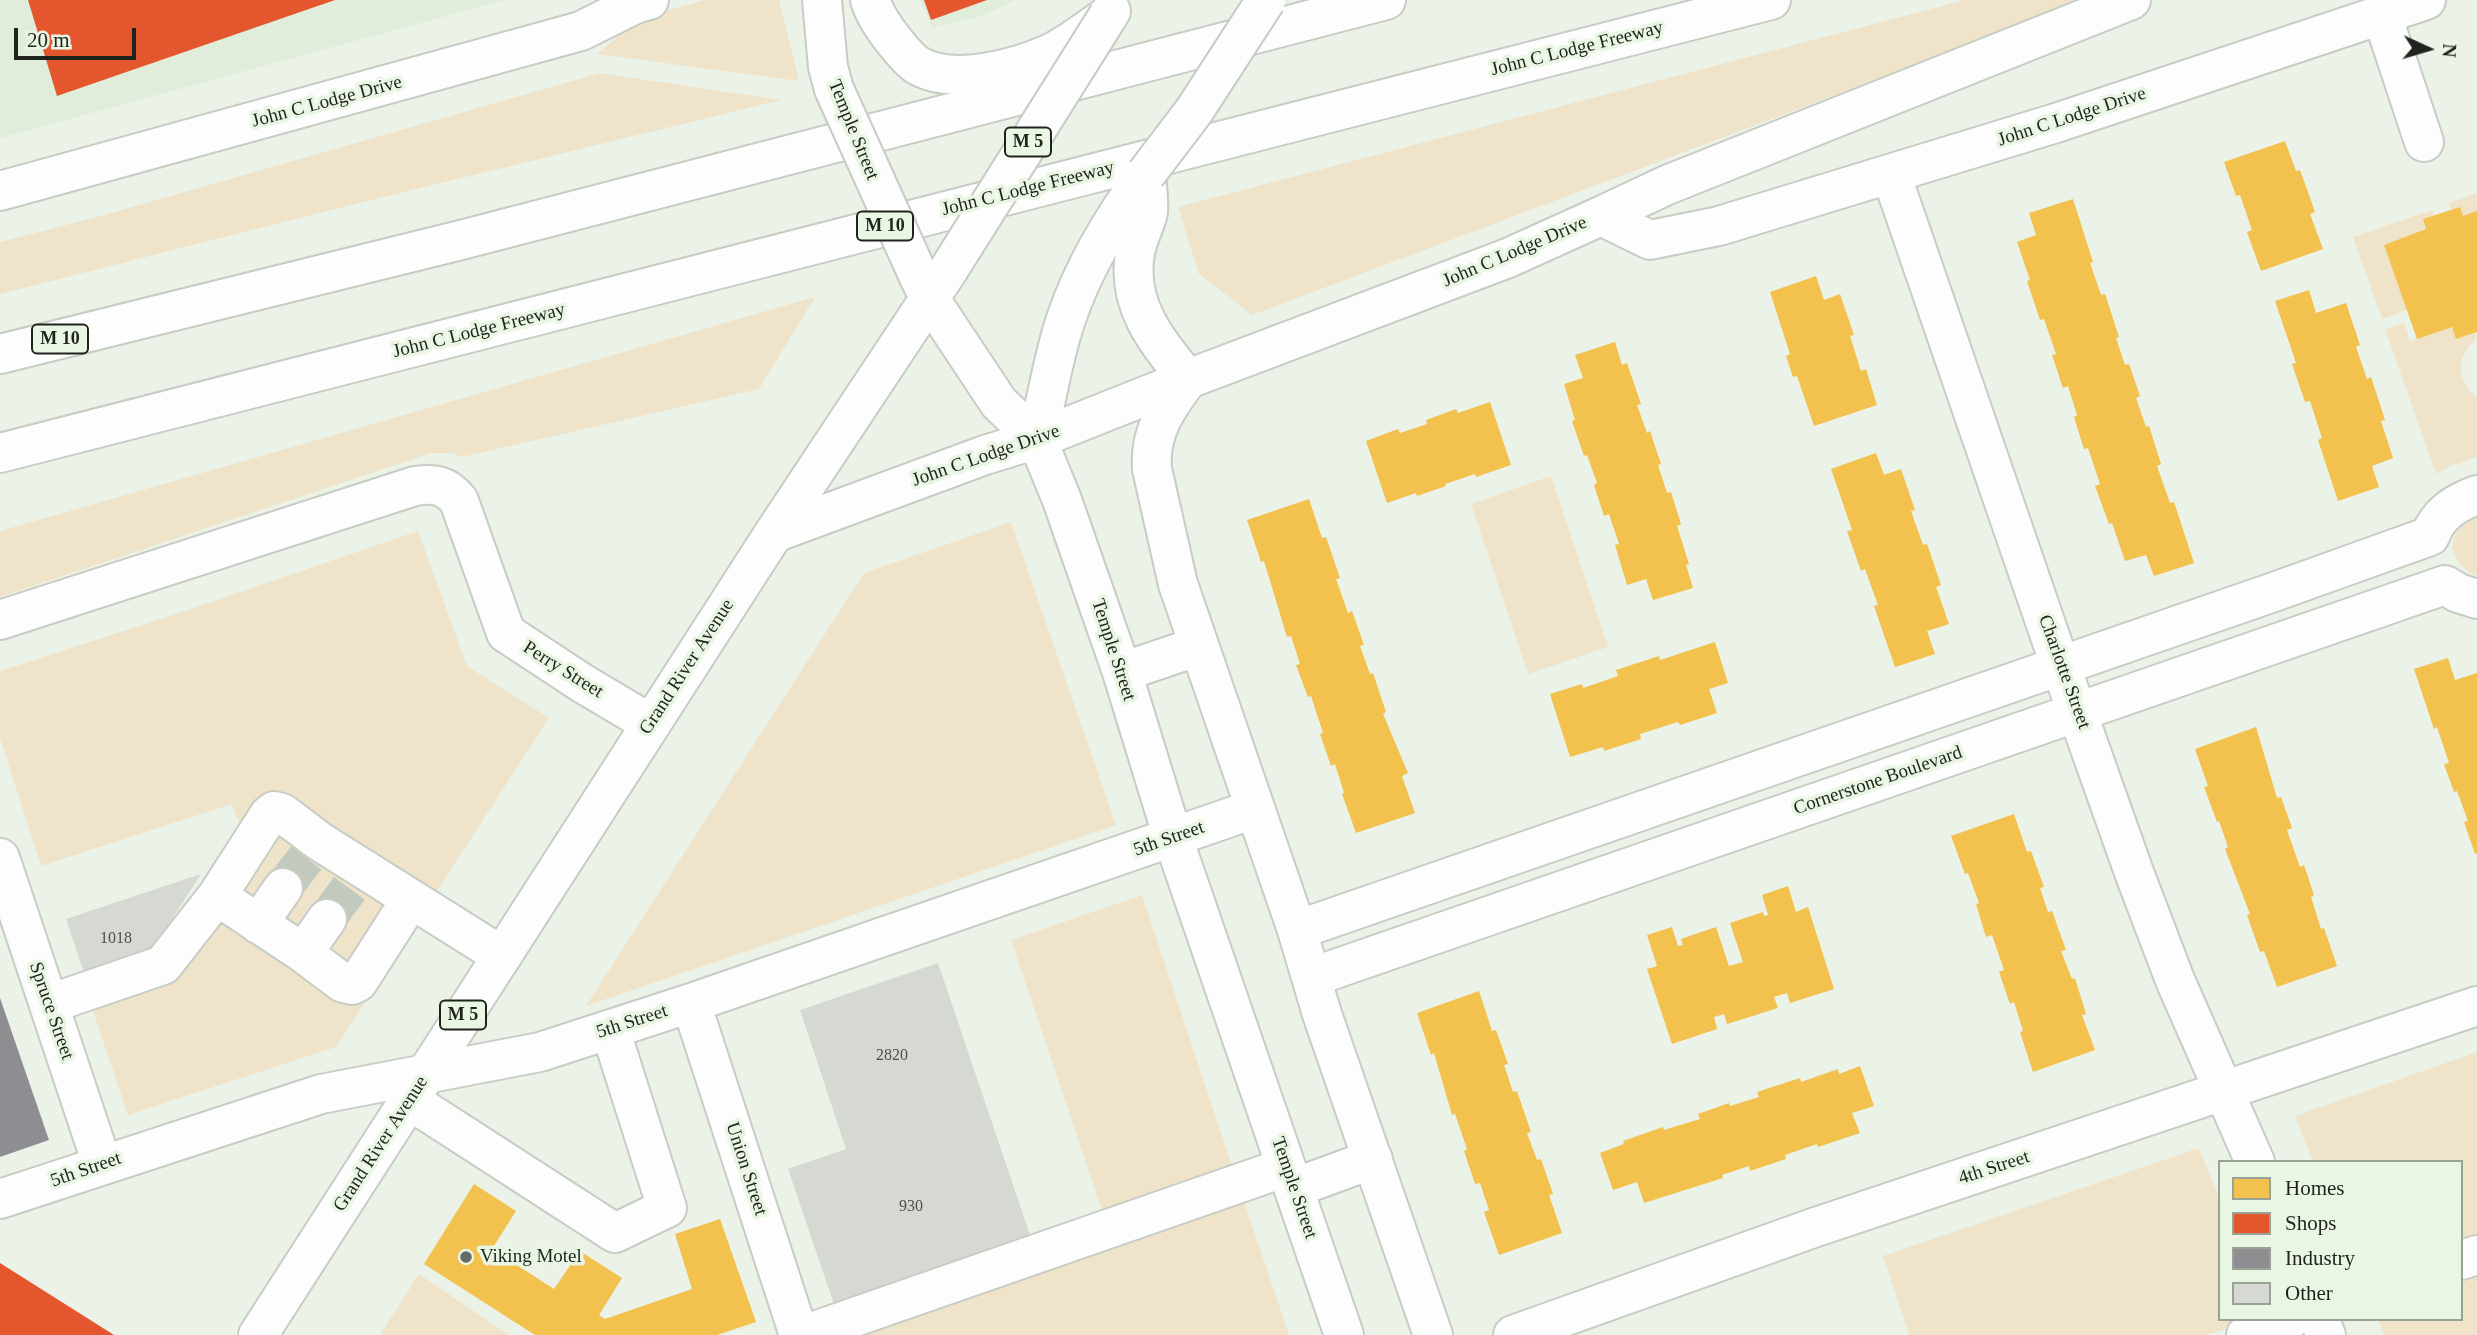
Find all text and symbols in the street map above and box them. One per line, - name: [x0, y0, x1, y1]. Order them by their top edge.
- scale bar: [18, 14, 140, 58]
- north arrow: [2393, 14, 2463, 84]
- street label: John C Lodge Freeway: [1488, 17, 1666, 81]
- text: 20 m: [27, 28, 70, 52]
- text: N: [2438, 43, 2460, 58]
- street label: John C Lodge Drive: [249, 71, 405, 133]
- street label: Temple Street: [823, 77, 883, 183]
- street label: John C Lodge Drive: [1995, 82, 2149, 152]
- road number: M 5: [1005, 127, 1051, 156]
- street label: John C Lodge Freeway: [939, 157, 1117, 221]
- road number: M 10: [857, 211, 913, 240]
- street label: John C Lodge Drive: [1439, 211, 1591, 293]
- street label: John C Lodge Freeway: [390, 299, 568, 363]
- road number: M 10: [32, 324, 88, 354]
- street label: John C Lodge Drive: [909, 420, 1063, 492]
- street label: Grand River Avenue: [635, 595, 739, 739]
- street label: Temple Street: [1086, 596, 1140, 704]
- street label: Charlotte Street: [2033, 612, 2095, 732]
- street label: Perry Street: [519, 636, 607, 704]
- street label: Cornerstone Boulevard: [1791, 741, 1965, 821]
- street label: 5th Street: [1131, 816, 1207, 862]
- house number: 1018: [100, 929, 132, 949]
- street label: Spruce Street: [24, 959, 78, 1063]
- road number: M 5: [440, 1000, 486, 1030]
- street label: 5th Street: [594, 1000, 670, 1044]
- house number: 2820: [876, 1046, 908, 1066]
- street label: Grand River Avenue: [329, 1072, 433, 1216]
- street label: Union Street: [720, 1120, 772, 1218]
- street label: Temple Street: [1266, 1134, 1322, 1242]
- street label: 4th Street: [1956, 1146, 2032, 1190]
- street label: 5th Street: [48, 1147, 124, 1193]
- legend: [2218, 1160, 2463, 1321]
- text: Homes: [2285, 1176, 2345, 1200]
- house number: 930: [899, 1197, 923, 1217]
- text: Shops: [2285, 1211, 2336, 1235]
- place label: Viking Motel: [480, 1246, 582, 1268]
- text: Industry: [2285, 1246, 2355, 1270]
- marker: Viking Motel: [458, 1249, 474, 1265]
- text: Other: [2285, 1281, 2333, 1305]

